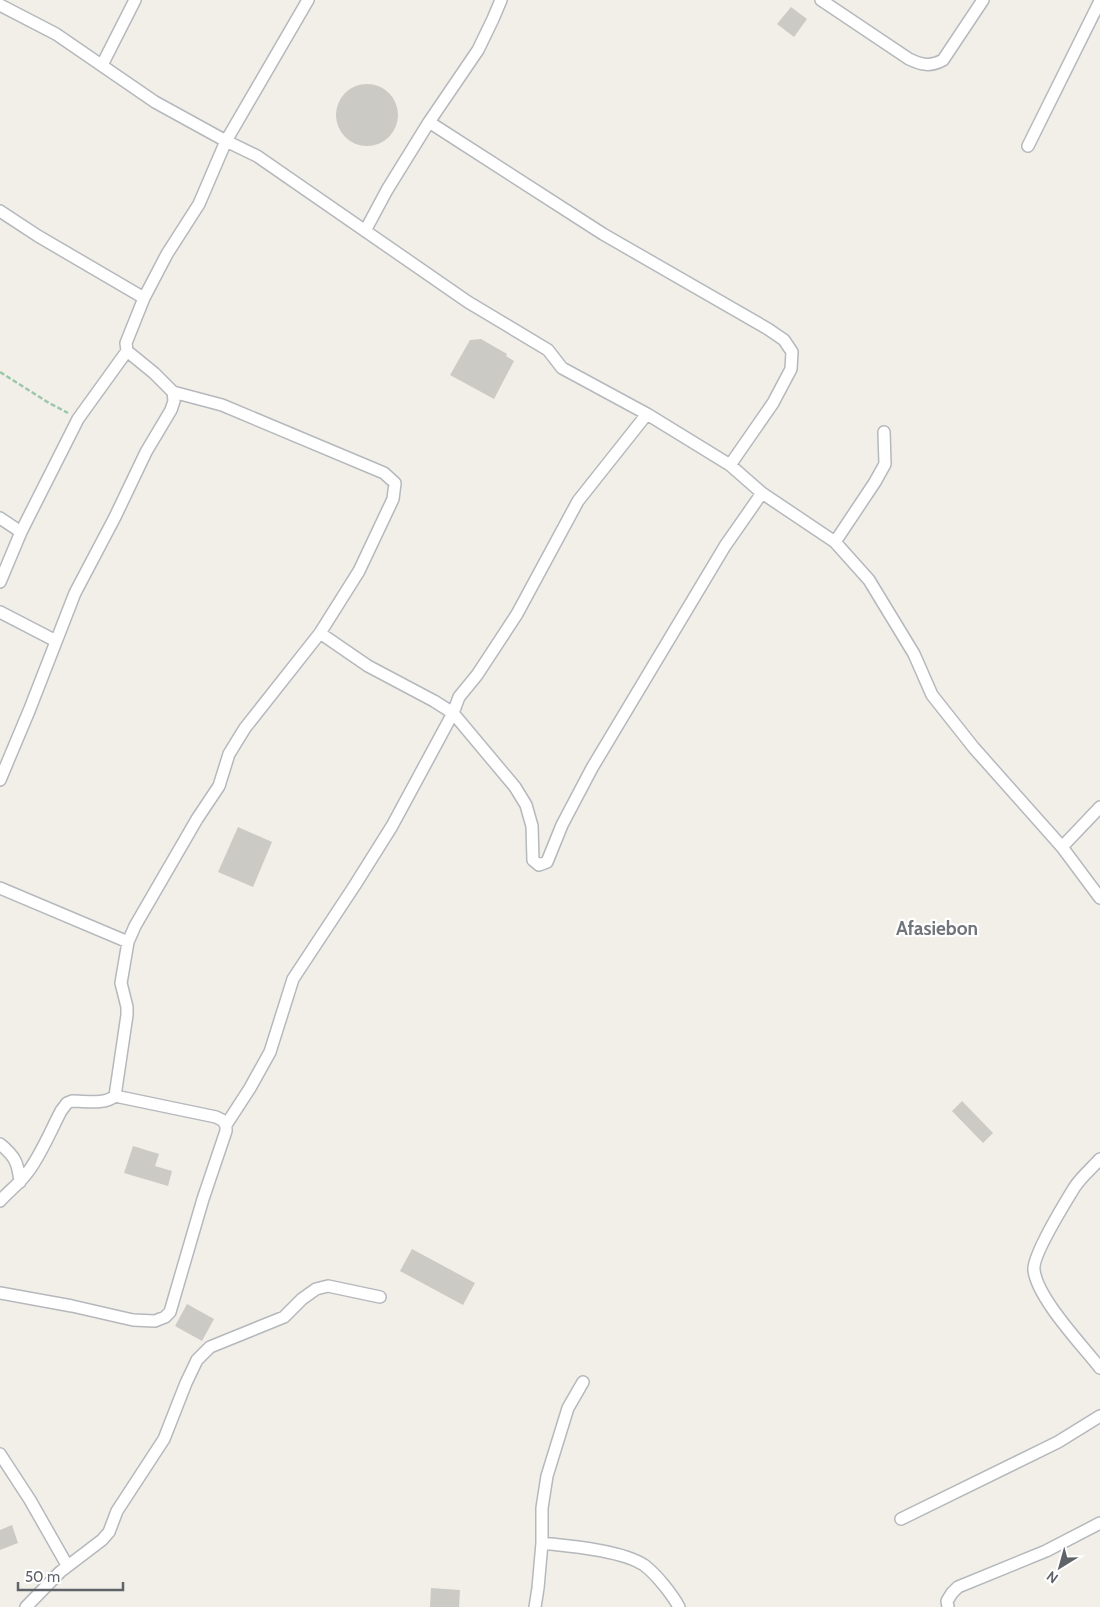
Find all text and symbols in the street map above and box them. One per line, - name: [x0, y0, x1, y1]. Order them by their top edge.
- district label: Afasiebon: [896, 917, 978, 940]
- north arrow: [1035, 1542, 1085, 1592]
- scale bar: [18, 1560, 122, 1592]
- text: N: [1043, 1567, 1062, 1588]
- text: 50 m: [25, 1568, 60, 1586]

